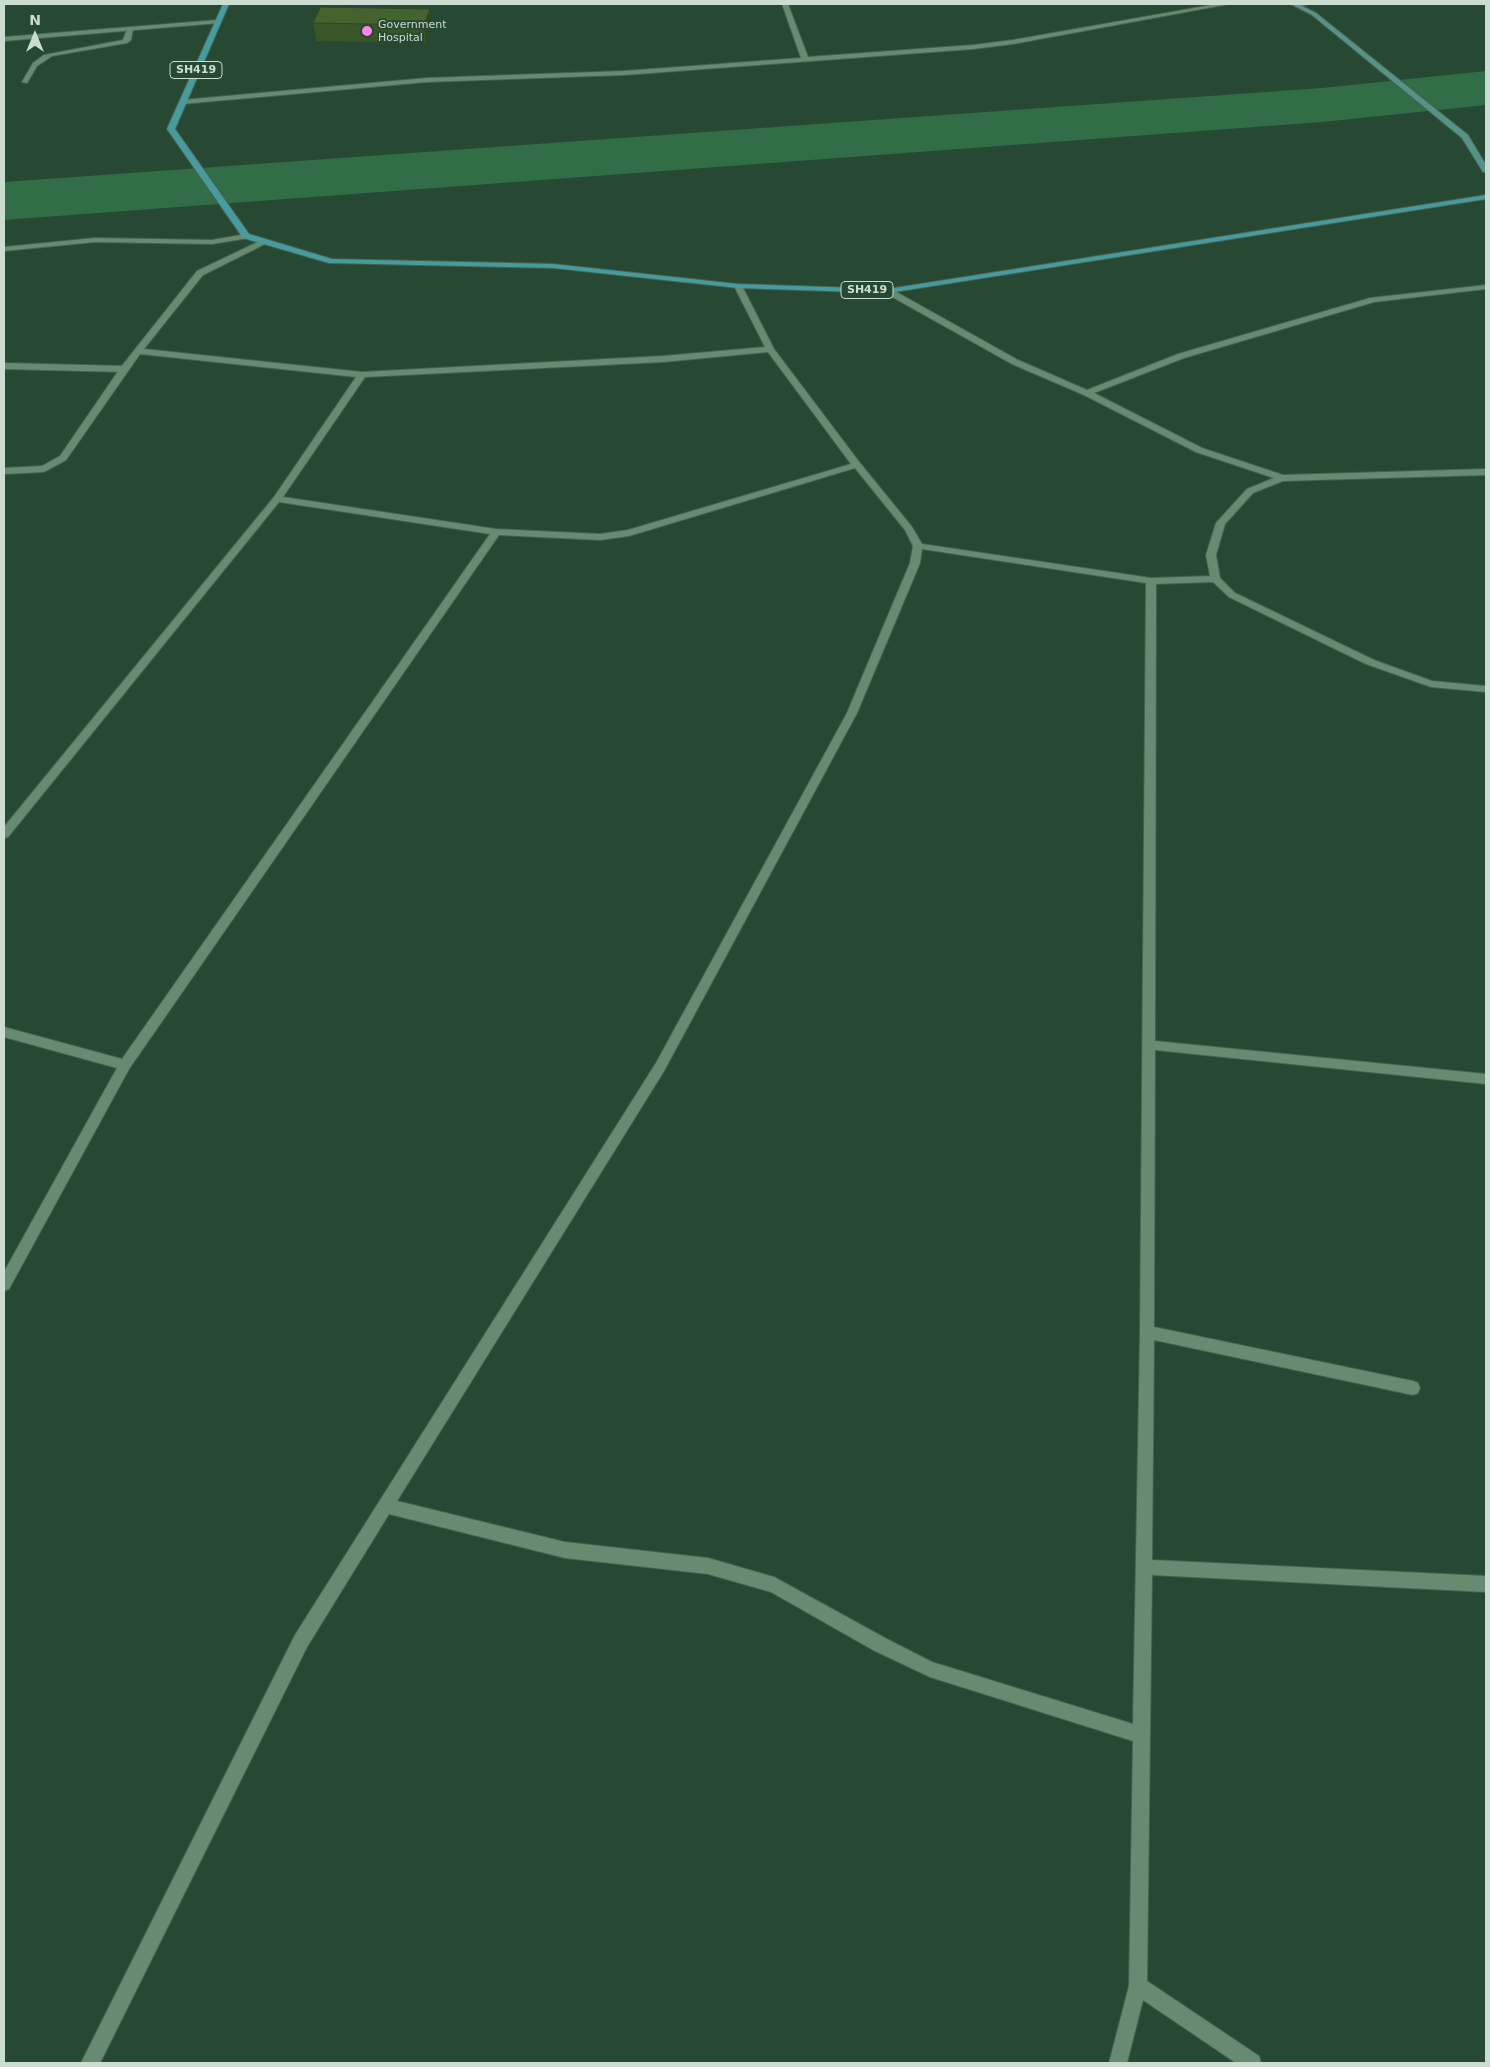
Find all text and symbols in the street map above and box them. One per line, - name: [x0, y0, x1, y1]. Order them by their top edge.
- north arrow: [10, 10, 60, 60]
- text: N: [29, 12, 41, 28]
- place label: Government Hospital: [378, 18, 447, 44]
- marker: Government Hospital: [360, 24, 374, 38]
- road number: SH419: [170, 62, 222, 78]
- road number: SH419: [841, 282, 893, 298]

